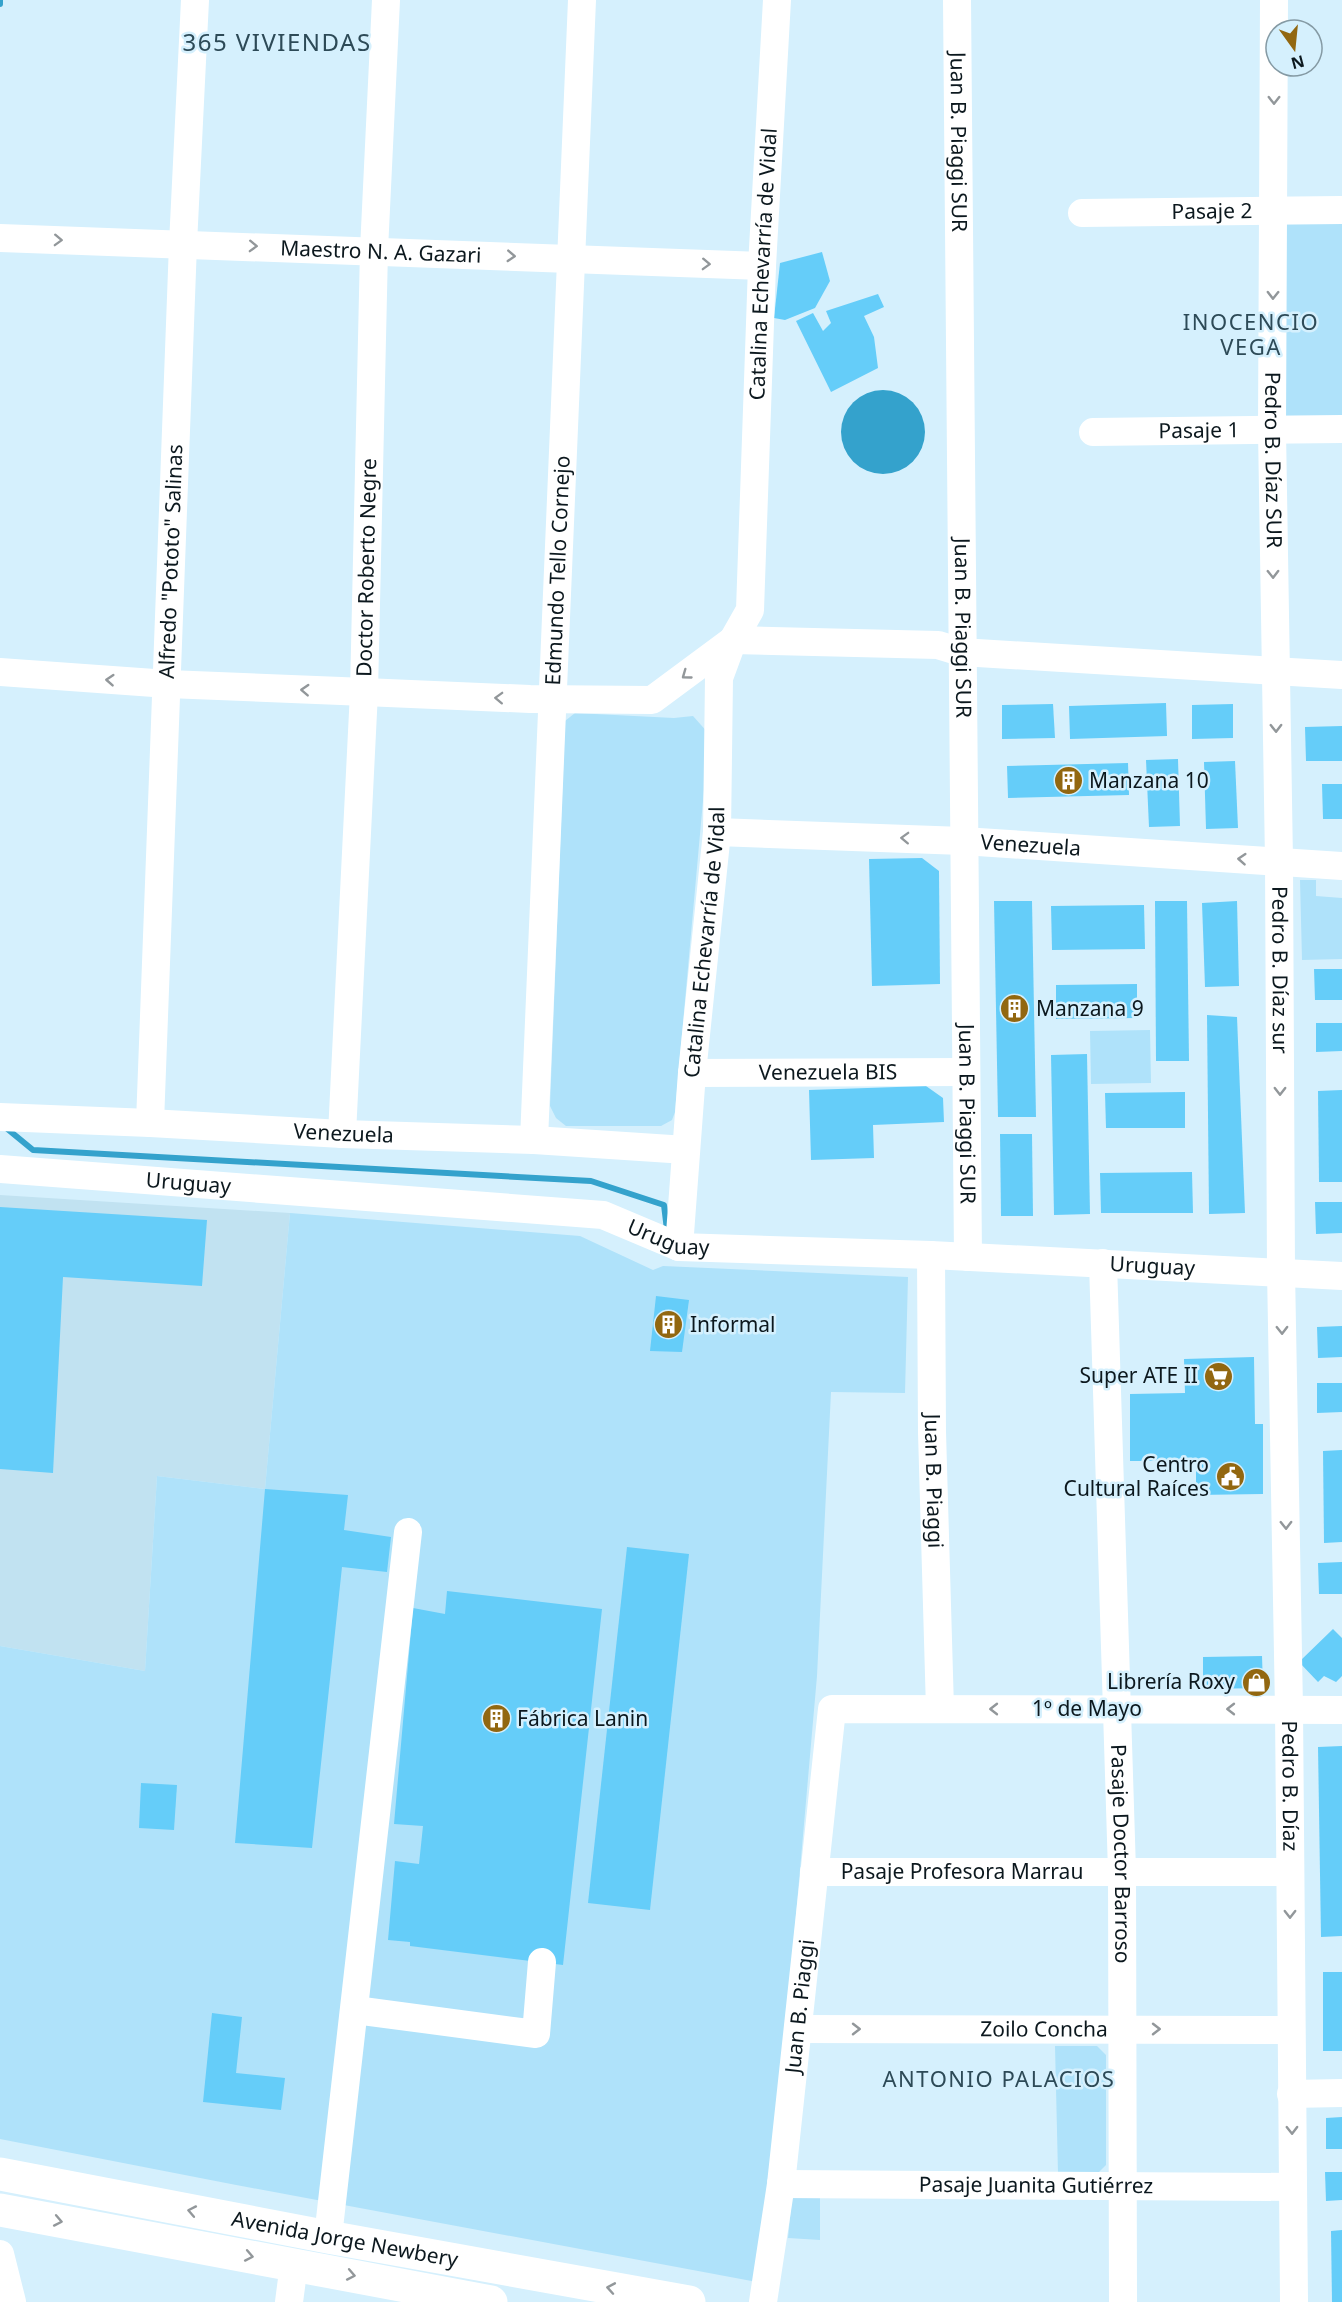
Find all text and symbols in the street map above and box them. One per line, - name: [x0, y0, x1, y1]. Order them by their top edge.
- north arrow: [1264, 18, 1324, 78]
- district label: 365 VIVIENDAS: [182, 25, 372, 58]
- street label: Juan B. Piaggi SUR: [944, 50, 974, 232]
- text: N: [1289, 50, 1307, 75]
- one-way arrow: [1268, 96, 1280, 105]
- street label: Catalina Echevarría de Vidal: [742, 127, 783, 401]
- street label: Pasaje 2: [1171, 196, 1253, 225]
- one-way arrow: [54, 233, 63, 246]
- street label: Maestro N. A. Gazari: [280, 233, 482, 269]
- one-way arrow: [249, 240, 258, 253]
- one-way arrow: [507, 250, 516, 263]
- one-way arrow: [702, 258, 711, 271]
- one-way arrow: [1266, 291, 1279, 300]
- district label: INOCENCIO VEGA: [1183, 306, 1319, 361]
- street label: Pedro B. Díaz SUR: [1259, 372, 1289, 548]
- street label: Pasaje 1: [1158, 415, 1240, 444]
- street label: Alfredo "Pototo" Salinas: [152, 444, 188, 679]
- street label: Edmundo Tello Cornejo: [538, 455, 576, 686]
- street label: Doctor Roberto Negre: [349, 458, 382, 677]
- street label: Juan B. Piaggi SUR: [949, 536, 978, 718]
- one-way arrow: [1267, 570, 1280, 579]
- one-way arrow: [682, 668, 693, 679]
- one-way arrow: [105, 673, 114, 686]
- one-way arrow: [300, 683, 309, 696]
- one-way arrow: [495, 691, 504, 704]
- one-way arrow: [1270, 724, 1282, 733]
- building icon: Manzana 10: [1052, 765, 1084, 797]
- place label: Manzana 10: [1089, 766, 1209, 794]
- street label: Catalina Echevarría de Vidal: [677, 806, 730, 1079]
- street label: Venezuela: [980, 827, 1082, 862]
- one-way arrow: [900, 832, 909, 845]
- one-way arrow: [1237, 853, 1246, 866]
- street label: Pedro B. Díaz sur: [1266, 886, 1295, 1054]
- building icon: Manzana 9: [999, 993, 1031, 1025]
- place label: Manzana 9: [1036, 994, 1144, 1022]
- street label: Juan B. Piaggi SUR: [953, 1022, 983, 1204]
- street label: Venezuela BIS: [759, 1057, 897, 1086]
- one-way arrow: [1274, 1087, 1286, 1096]
- street label: Venezuela: [293, 1116, 394, 1149]
- street label: Uruguay: [145, 1165, 232, 1200]
- street label: Uruguay: [623, 1212, 710, 1261]
- street label: Uruguay: [1109, 1249, 1196, 1281]
- building icon: Informal: [653, 1309, 685, 1341]
- place label: Informal: [690, 1310, 776, 1338]
- one-way arrow: [1276, 1325, 1288, 1334]
- supermarket icon: Super ATE II: [1203, 1360, 1235, 1392]
- place label: Super ATE II: [1080, 1361, 1198, 1389]
- street label: Juan B. Piaggi: [919, 1412, 950, 1549]
- place label: Centro Cultural Raíces: [1064, 1450, 1209, 1502]
- public building icon: Centro Cultural Raíces: [1214, 1461, 1246, 1493]
- one-way arrow: [1280, 1520, 1292, 1529]
- shop icon: Librería Roxy: [1240, 1666, 1272, 1698]
- place label: Librería Roxy: [1107, 1667, 1235, 1695]
- street label: 1º de Mayo: [1032, 1694, 1142, 1722]
- building icon: Fábrica Lanin: [480, 1703, 512, 1735]
- one-way arrow: [989, 1703, 998, 1715]
- one-way arrow: [1226, 1703, 1235, 1715]
- place label: Fábrica Lanin: [517, 1704, 648, 1732]
- street label: Pedro B. Díaz: [1276, 1720, 1305, 1852]
- street label: Pasaje Doctor Barroso: [1105, 1743, 1137, 1964]
- street label: Pasaje Profesora Marrau: [841, 1857, 1083, 1885]
- one-way arrow: [1284, 1910, 1296, 1919]
- street label: Juan B. Piaggi: [778, 1938, 820, 2077]
- street label: Zoilo Concha: [980, 2014, 1108, 2043]
- one-way arrow: [852, 2023, 861, 2035]
- one-way arrow: [1152, 2023, 1161, 2035]
- district label: ANTONIO PALACIOS: [883, 2063, 1115, 2093]
- one-way arrow: [1285, 2126, 1298, 2135]
- street label: Pasaje Juanita Gutiérrez: [919, 2170, 1153, 2199]
- street label: Avenida Jorge Newbery: [229, 2204, 461, 2273]
- one-way arrow: [187, 2205, 197, 2218]
- one-way arrow: [52, 2214, 62, 2227]
- one-way arrow: [244, 2249, 254, 2262]
- one-way arrow: [346, 2268, 356, 2281]
- one-way arrow: [606, 2282, 616, 2295]

